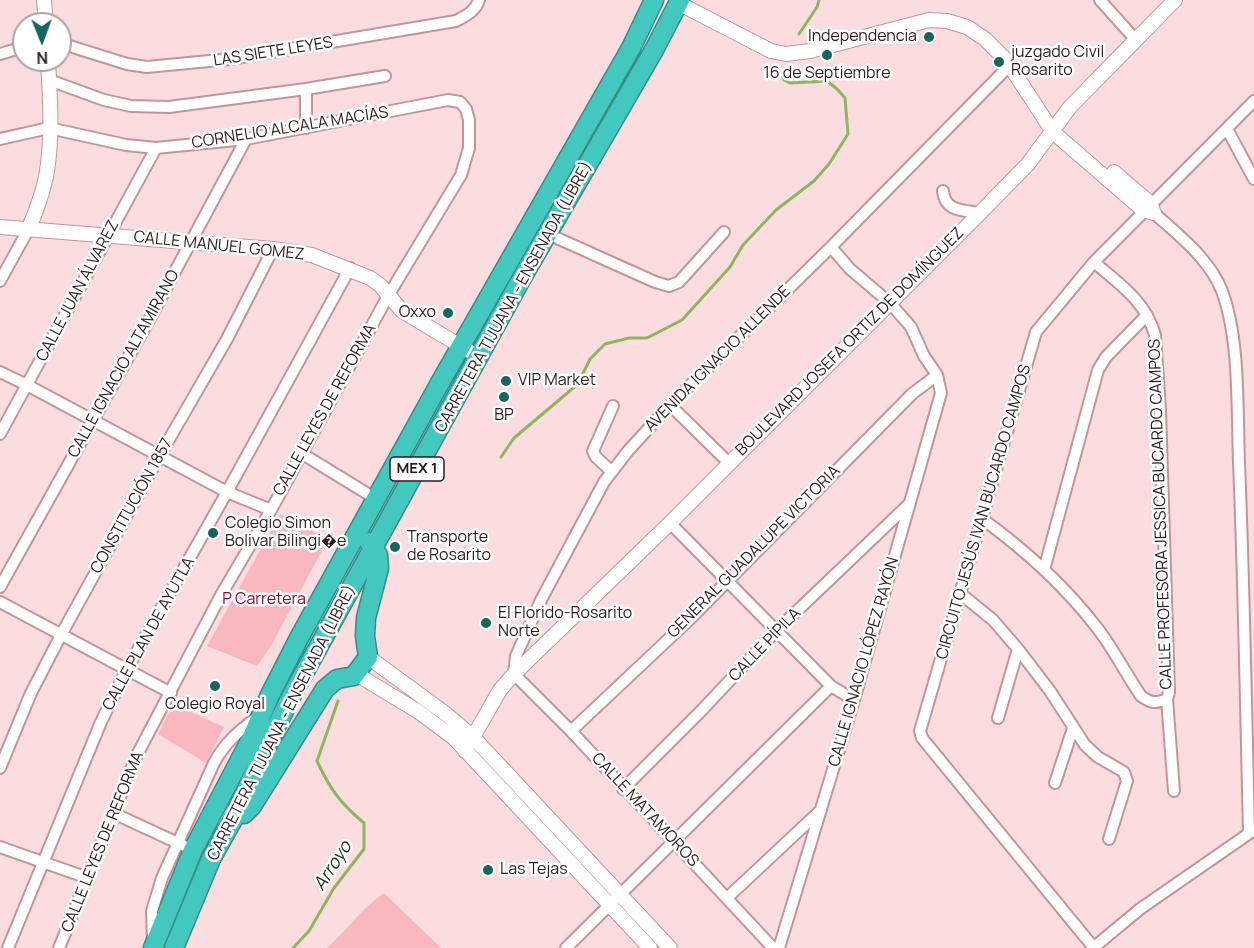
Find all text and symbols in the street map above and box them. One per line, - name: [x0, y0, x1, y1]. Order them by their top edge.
- north arrow: [12, 12, 72, 72]
- place label: Independencia: [808, 27, 917, 47]
- marker: Independencia: [922, 30, 936, 44]
- street label: LAS SIETE LEYES: [212, 33, 334, 71]
- place label: juzgado Civil Rosarito: [1011, 43, 1104, 81]
- text: N: [36, 47, 48, 69]
- marker: 16 de Septiembre: [820, 48, 834, 62]
- marker: juzgado Civil Rosarito: [992, 55, 1006, 69]
- place label: 16 de Septiembre: [763, 64, 891, 84]
- street label: CORNELIO ALCALA MACÍAS: [190, 103, 390, 153]
- street label: CARRETERA TIJUANA - ENSENADA (LIBRE): [431, 158, 597, 436]
- street label: CALLE JUAN ÁLVAREZ: [33, 217, 123, 365]
- street label: BOULEVARD JOSEFA ORTIZ DE DOMÍNGUEZ: [732, 224, 968, 460]
- street label: CALLE MANUEL GOMEZ: [133, 227, 305, 265]
- street label: CALLE IGNACIO ALTAMIRANO: [64, 267, 184, 461]
- street label: AVENIDA IGNACIO ALLENDE: [641, 282, 795, 436]
- place label: Oxxo: [399, 303, 436, 323]
- marker: Oxxo: [441, 306, 455, 320]
- street label: CALLE LEYES DE REFORMA: [270, 321, 380, 499]
- street label: CALLE PROFESORA JESSICA BUCARDO CAMPOS: [1145, 338, 1177, 690]
- street label: CIRCUITO JESÚS IVAN BUCARDO CAMPOS: [933, 362, 1035, 662]
- place label: VIP Market: [518, 371, 596, 391]
- marker: VIP Market: [499, 374, 513, 388]
- marker: BP: [497, 390, 511, 404]
- place label: BP: [494, 406, 514, 426]
- street label: CONSTITUCIÓN 1857: [87, 435, 177, 577]
- road number: MEX 1: [390, 457, 444, 481]
- street label: GENERAL GUADALUPE VICTORIA: [664, 462, 844, 642]
- place label: Colegio Simon Bolivar Bilingi�e: [225, 514, 346, 552]
- marker: Colegio Simon Bolivar Bilingi�e: [206, 526, 220, 540]
- place label: Transporte de Rosarito: [407, 528, 491, 566]
- marker: Transporte de Rosarito: [388, 540, 402, 554]
- street label: CALLE PLAN DE AYUTLA: [99, 554, 199, 714]
- street label: CALLE IGNACIO LÓPEZ RAYÓN: [825, 555, 903, 769]
- street label: CARRETERA TIJUANA - ENSENADA (LIBRE): [204, 582, 360, 864]
- park label: P Carretera: [222, 590, 306, 610]
- place label: El Florido-Rosarito Norte: [498, 604, 632, 642]
- street label: CALLE PÍPILA: [725, 604, 805, 686]
- marker: El Florido-Rosarito Norte: [479, 616, 493, 630]
- marker: Colegio Royal: [208, 679, 222, 693]
- place label: Colegio Royal: [165, 695, 265, 715]
- street label: CALLE LEYES DE REFORMA: [58, 749, 148, 935]
- street label: CALLE MATAMOROS: [587, 749, 703, 871]
- water label: Arroyo: [309, 837, 357, 895]
- place label: Las Tejas: [500, 860, 568, 880]
- marker: Las Tejas: [481, 863, 495, 877]

